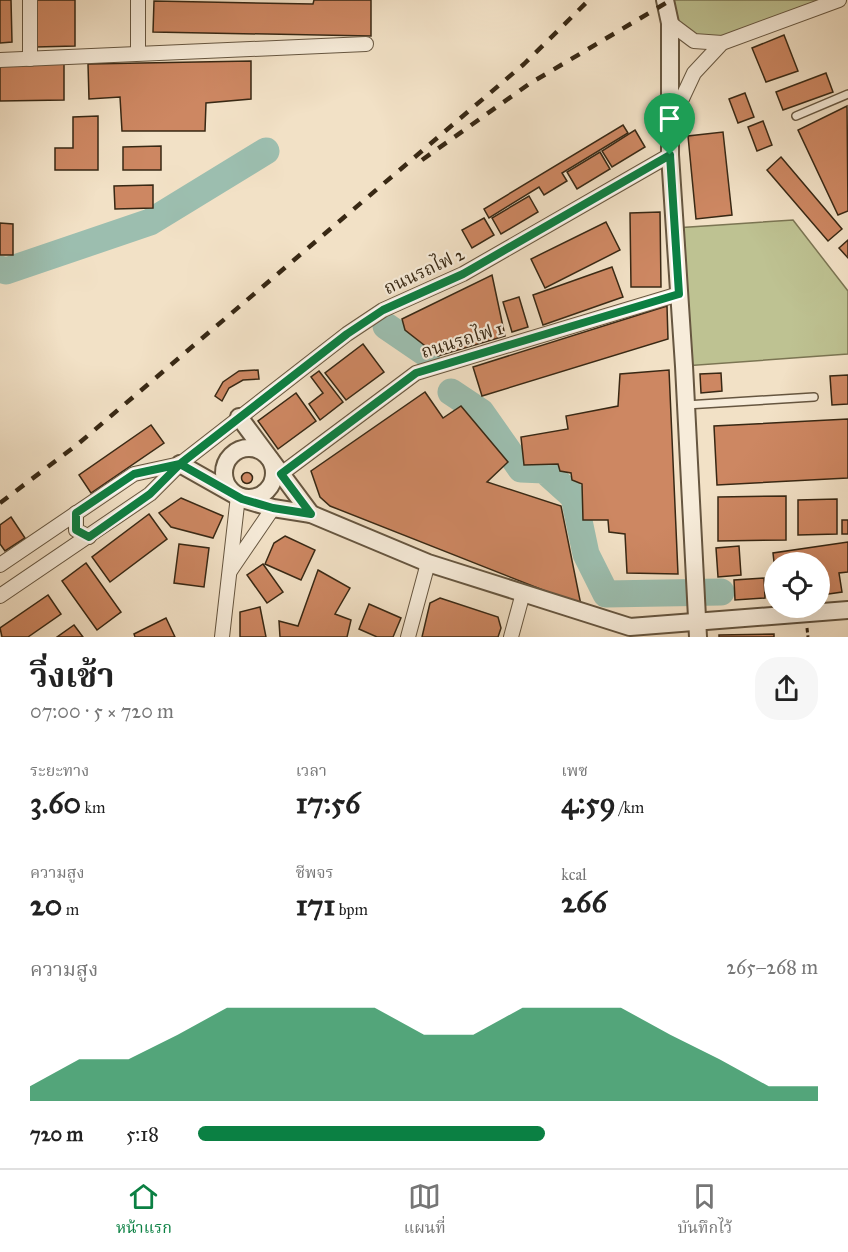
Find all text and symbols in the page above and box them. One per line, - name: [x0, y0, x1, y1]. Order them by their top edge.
- pin: [644, 93, 695, 155]
- icon: arrive: [653, 102, 686, 135]
- street label: ถนนรถไฟ 2: [380, 242, 468, 299]
- street label: ถนนรถไฟ 1: [418, 316, 506, 363]
- map controls: [764, 552, 830, 618]
- button: locate: [764, 552, 830, 618]
- text: วิ่งเช้า: [30, 656, 115, 696]
- button: share: [755, 657, 818, 720]
- text: 07:00 · 5 × 720 m: [30, 699, 174, 723]
- text: ระยะทาง: [30, 761, 89, 780]
- text: เวลา: [296, 761, 327, 780]
- text: เพซ: [561, 761, 588, 780]
- text: 3.60: [30, 785, 81, 821]
- text: 17:56: [296, 785, 360, 821]
- text: 4:59: [561, 785, 616, 821]
- text: km: [81, 798, 105, 817]
- text: /km: [616, 798, 644, 817]
- text: ความสูง: [30, 863, 85, 882]
- text: ชีพจร: [296, 863, 334, 882]
- text: kcal: [561, 865, 586, 884]
- text: 266: [561, 884, 607, 920]
- text: 20: [30, 887, 62, 923]
- text: 171: [296, 887, 335, 923]
- text: m: [62, 900, 79, 919]
- text: bpm: [335, 900, 368, 919]
- text: 265–268 m: [726, 955, 818, 979]
- text: ความสูง: [30, 957, 98, 981]
- text: 720 m: [30, 1122, 83, 1146]
- text: 5:18: [126, 1122, 159, 1146]
- tab: หน้าแรก: [116, 1180, 172, 1242]
- tab: แผนที่: [404, 1180, 446, 1242]
- tab: บันทึกไว้: [678, 1180, 732, 1242]

